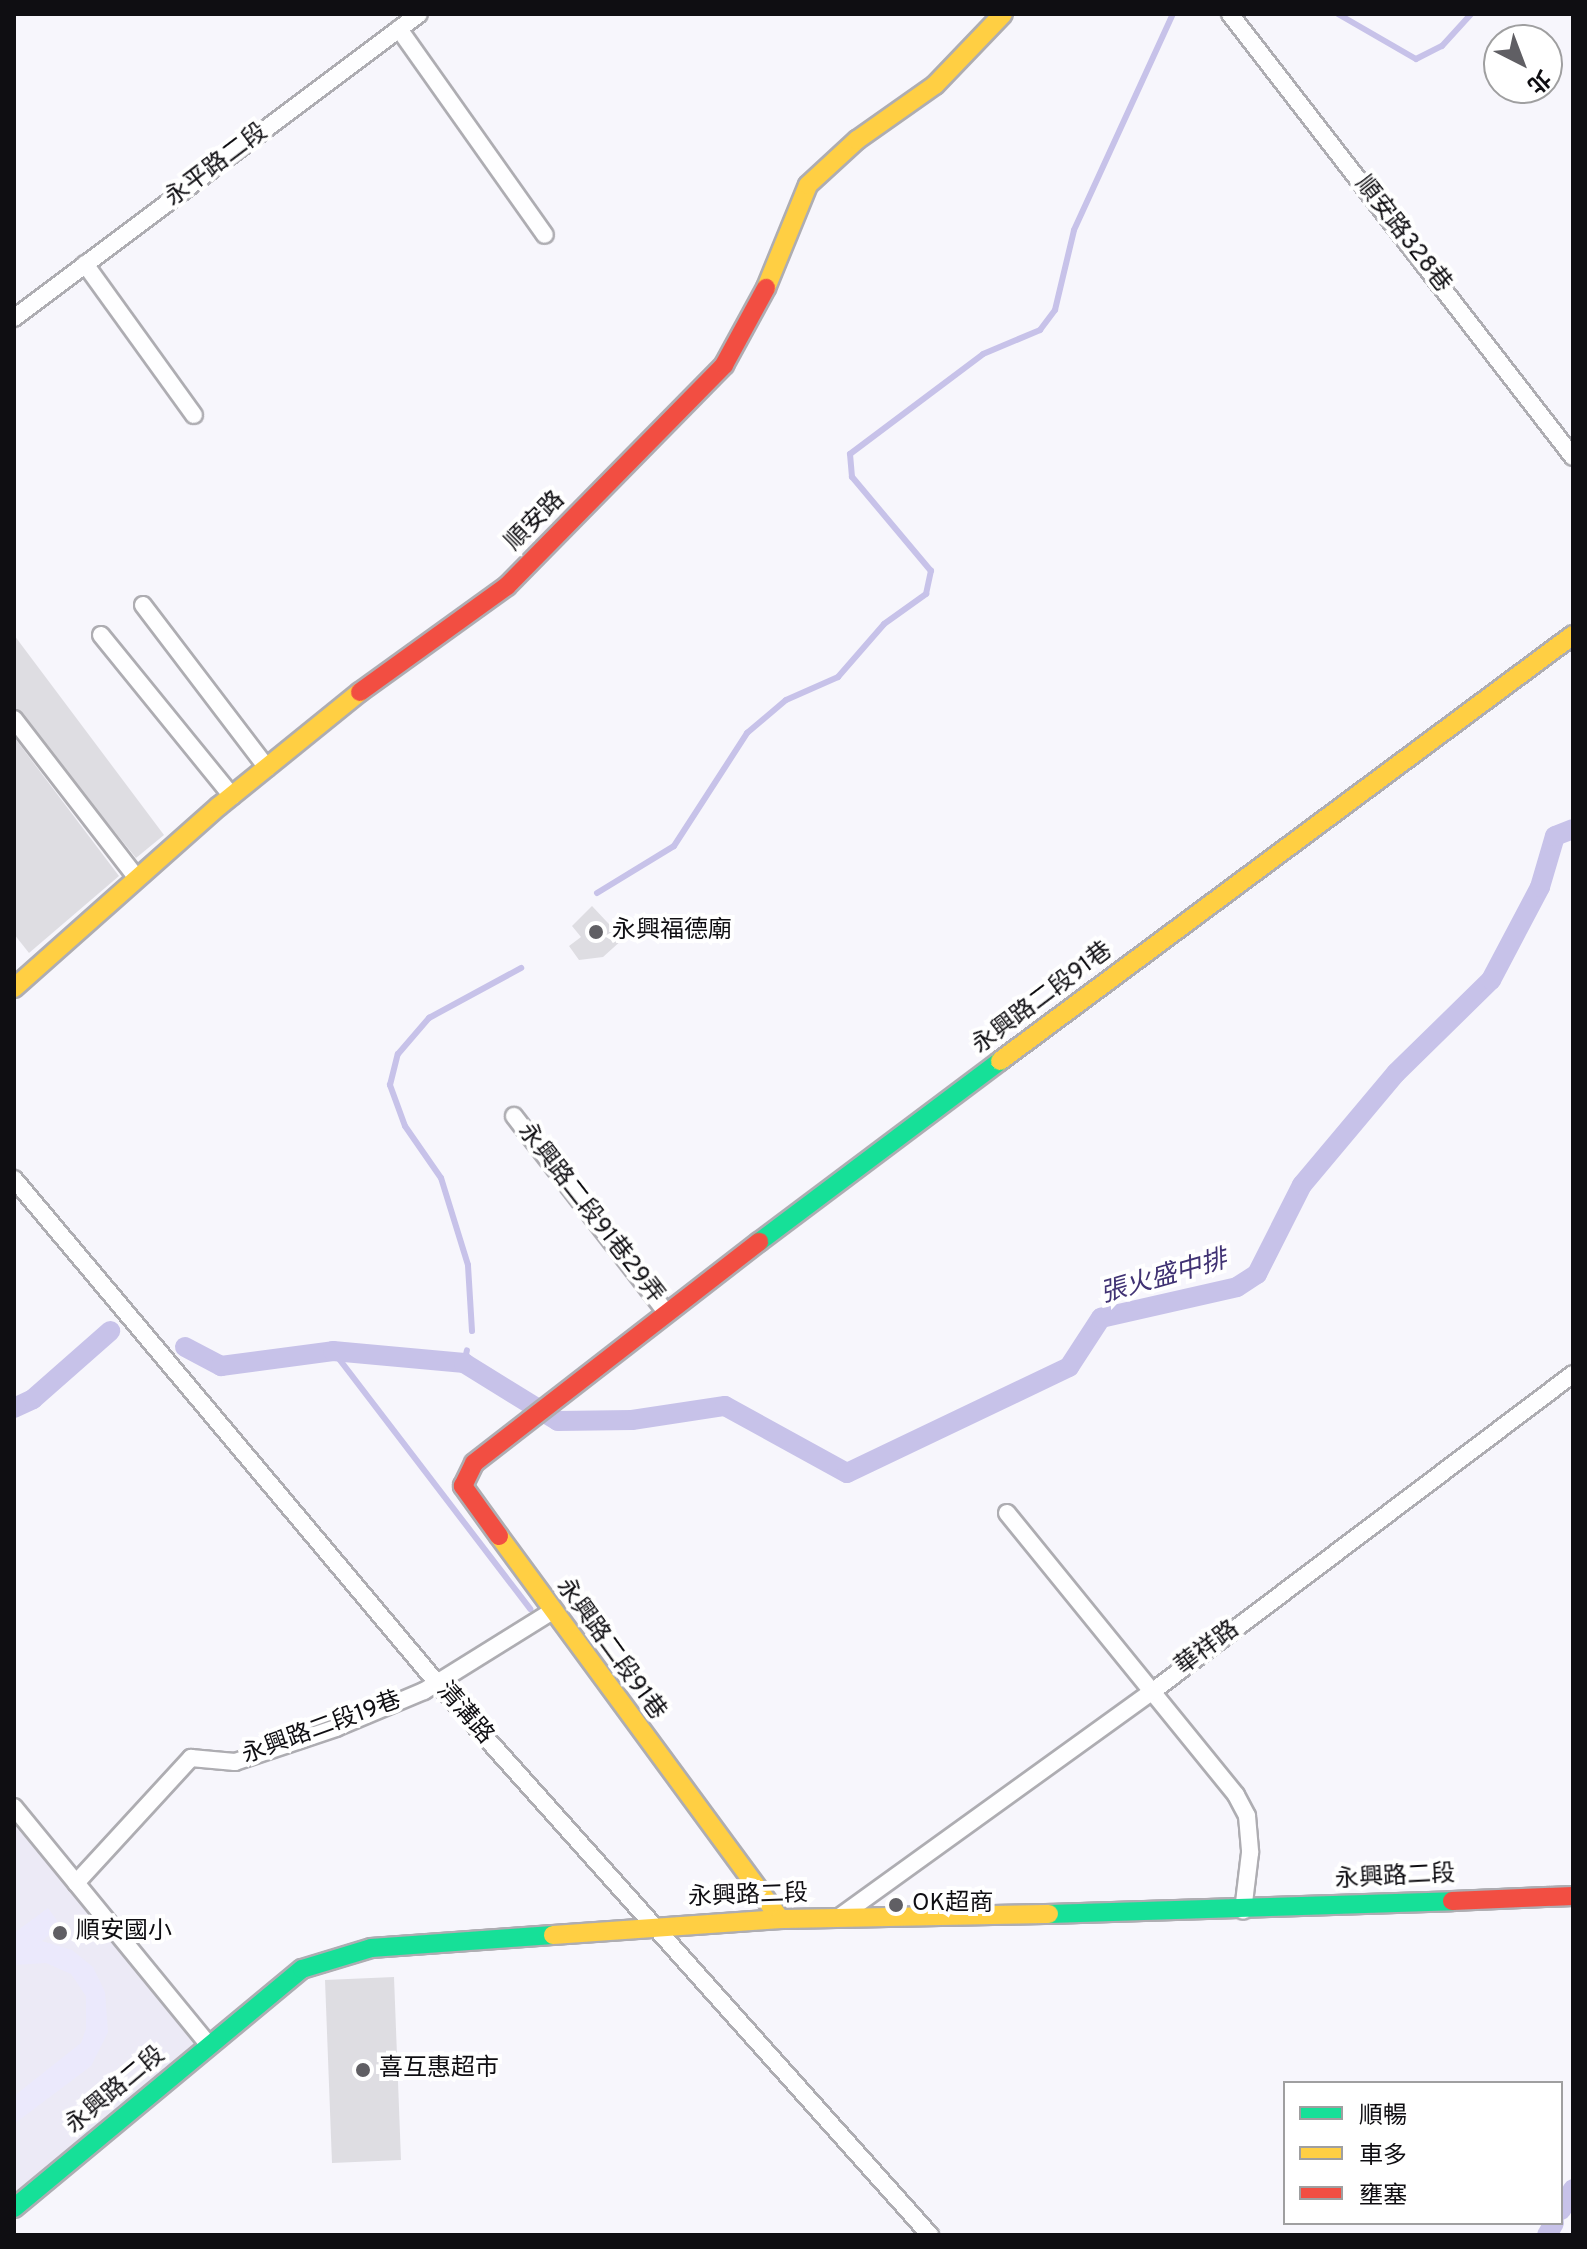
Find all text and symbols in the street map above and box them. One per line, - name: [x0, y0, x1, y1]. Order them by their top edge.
- north arrow: [1483, 24, 1563, 104]
- text: 北: [1521, 63, 1555, 98]
- street label: 永平路二段: [160, 118, 274, 214]
- street label: 順安路328巷: [1348, 171, 1456, 299]
- street label: 順安路: [500, 486, 572, 558]
- place label: 永興福德廟: [612, 918, 732, 946]
- marker: 永興福德廟: [587, 923, 605, 941]
- street label: 永興路二段91巷: [968, 937, 1118, 1061]
- street label: 永興路二段91巷29弄: [511, 1118, 669, 1310]
- water label: 張火盛中排: [1097, 1245, 1231, 1311]
- street label: 永興路二段91巷: [549, 1574, 671, 1726]
- street label: 華祥路: [1171, 1616, 1245, 1682]
- street label: 清溝路: [430, 1677, 498, 1751]
- street label: 永興路二段19巷: [238, 1687, 406, 1771]
- street label: 永興路二段: [1334, 1860, 1456, 1896]
- street label: 永興路二段: [688, 1881, 808, 1913]
- place label: OK超商: [912, 1891, 993, 1919]
- marker: OK超商: [887, 1896, 905, 1914]
- place label: 順安國小: [76, 1919, 172, 1947]
- marker: 順安國小: [51, 1924, 69, 1942]
- street label: 永興路二段: [61, 2041, 171, 2141]
- place label: 喜互惠超市: [379, 2056, 499, 2084]
- marker: 喜互惠超市: [354, 2061, 372, 2079]
- legend: [1283, 2081, 1563, 2225]
- text: 順暢: [1359, 2102, 1407, 2132]
- text: 車多: [1359, 2142, 1407, 2172]
- text: 壅塞: [1359, 2182, 1407, 2212]

